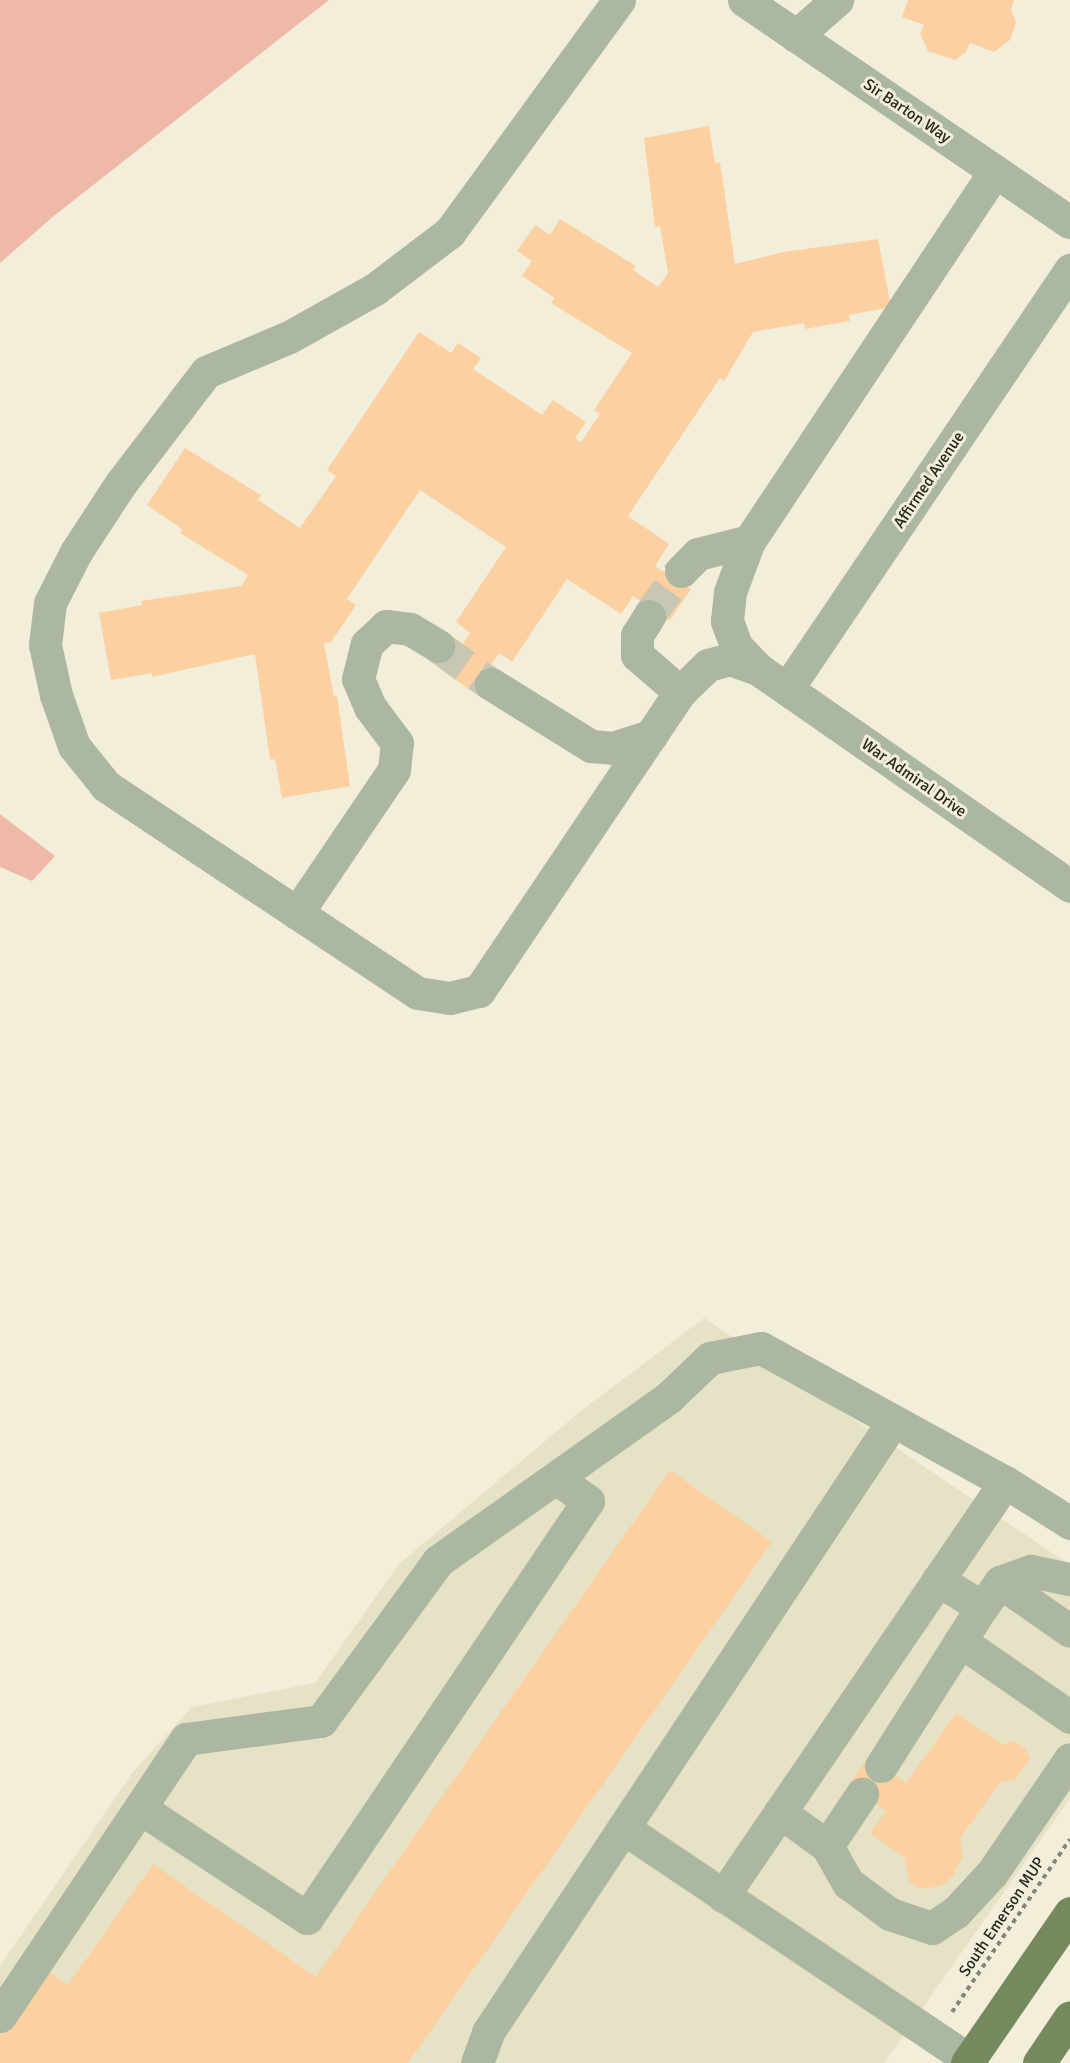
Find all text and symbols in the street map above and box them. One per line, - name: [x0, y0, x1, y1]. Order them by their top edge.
- street label: Sir Barton Way: [860, 75, 954, 147]
- street label: Affirmed Avenue: [890, 428, 968, 532]
- street label: War Admiral Drive: [858, 735, 970, 821]
- street label: South Emerson MUP: [955, 1854, 1049, 1980]

